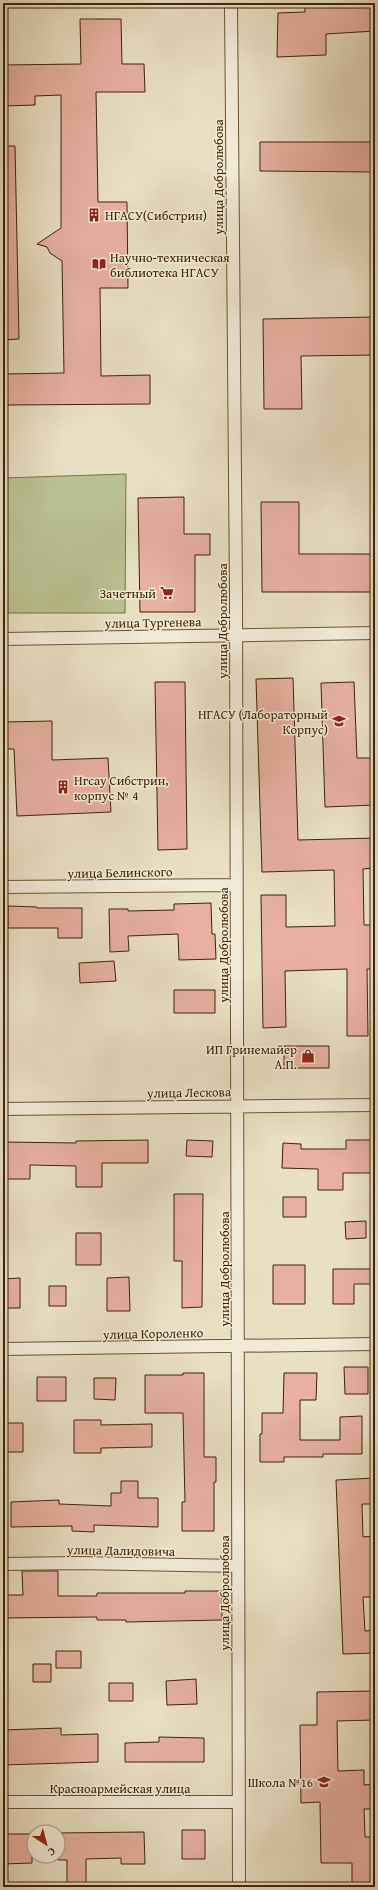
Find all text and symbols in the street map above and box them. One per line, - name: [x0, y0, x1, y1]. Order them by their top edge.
- street label: улица Добролюбова: [209, 118, 228, 236]
- place label: НГАСУ(Сибстрин): [105, 206, 207, 225]
- building icon: НГАСУ(Сибстрин): [86, 207, 102, 223]
- place label: Научно-техническая библиотека НГАСУ: [110, 248, 230, 282]
- library icon: Научно-техническая библиотека НГАСУ: [91, 256, 107, 272]
- street label: улица Добролюбова: [213, 562, 232, 680]
- place label: Зачетный: [99, 584, 156, 603]
- supermarket icon: Зачетный: [159, 585, 175, 601]
- street label: улица Тургенева: [104, 612, 202, 633]
- place label: НГАСУ (Лабораторный Корпус): [198, 705, 328, 739]
- school or university icon: НГАСУ (Лабораторный Корпус): [331, 713, 347, 729]
- place label: Нгсау Сибстрин, корпус № 4: [74, 771, 169, 805]
- building icon: Нгсау Сибстрин, корпус № 4: [55, 779, 71, 795]
- street label: улица Белинского: [66, 862, 173, 883]
- street label: улица Добролюбова: [214, 886, 233, 1004]
- place label: ИП Гринемайер А.П.: [206, 1040, 297, 1074]
- shop icon: ИП Гринемайер А.П.: [300, 1048, 316, 1064]
- street label: улица Лескова: [146, 1082, 232, 1103]
- street label: улица Добролюбова: [215, 1210, 234, 1328]
- street label: улица Короленко: [102, 1323, 204, 1344]
- street label: улица Добролюбова: [215, 1534, 234, 1652]
- street label: улица Далидовича: [66, 1540, 176, 1561]
- place label: Школа №16: [248, 1773, 313, 1792]
- school or university icon: Школа №16: [316, 1774, 332, 1790]
- street label: Красноармейская улица: [50, 1779, 191, 1798]
- north arrow: [26, 1824, 66, 1864]
- text: С: [45, 1844, 59, 1860]

